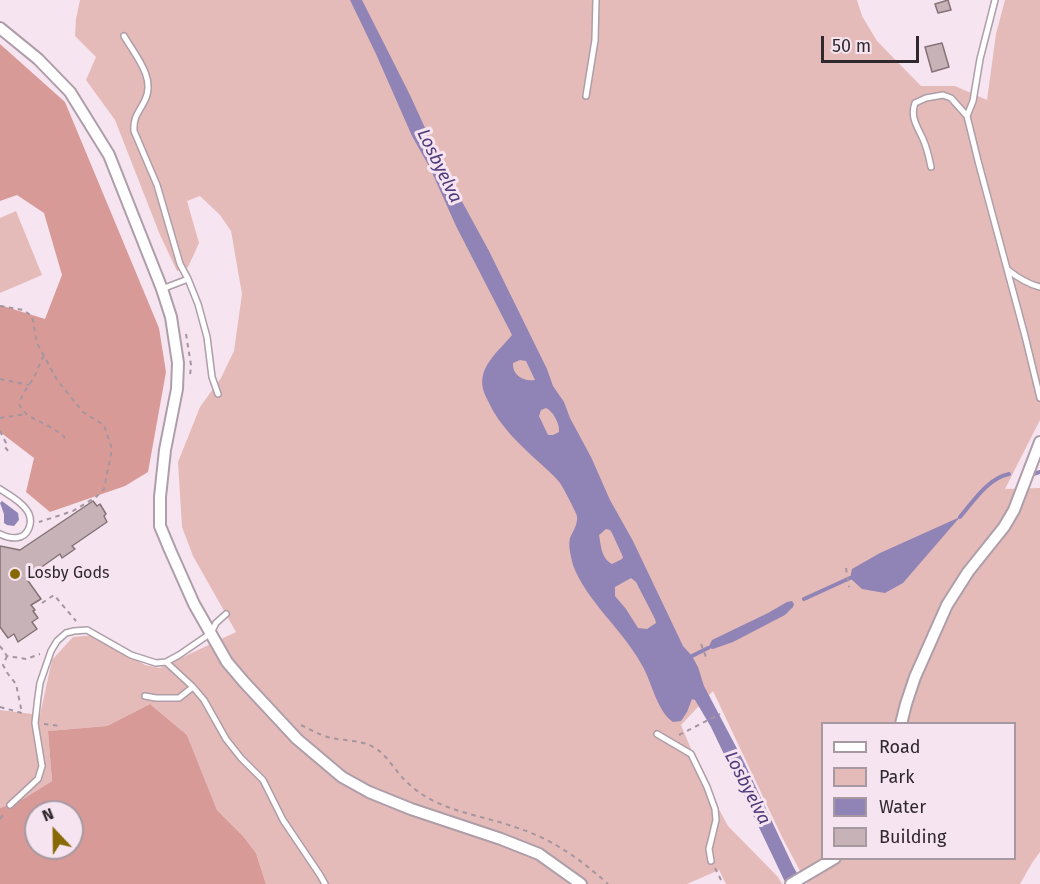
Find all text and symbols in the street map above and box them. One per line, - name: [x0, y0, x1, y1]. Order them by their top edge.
- scale bar: [824, 24, 922, 62]
- text: 50 m: [832, 35, 871, 57]
- water label: Losbyelva: [412, 126, 466, 206]
- place label: Losby Gods: [27, 564, 109, 584]
- marker: Losby Gods: [8, 567, 22, 581]
- legend: [821, 722, 1016, 860]
- text: Road: [879, 736, 921, 758]
- water label: Losbyelva: [719, 748, 775, 828]
- text: Park: [879, 766, 914, 788]
- text: Water: [879, 796, 926, 818]
- north arrow: [24, 800, 84, 860]
- text: N: [39, 804, 56, 825]
- text: Building: [879, 826, 946, 848]

